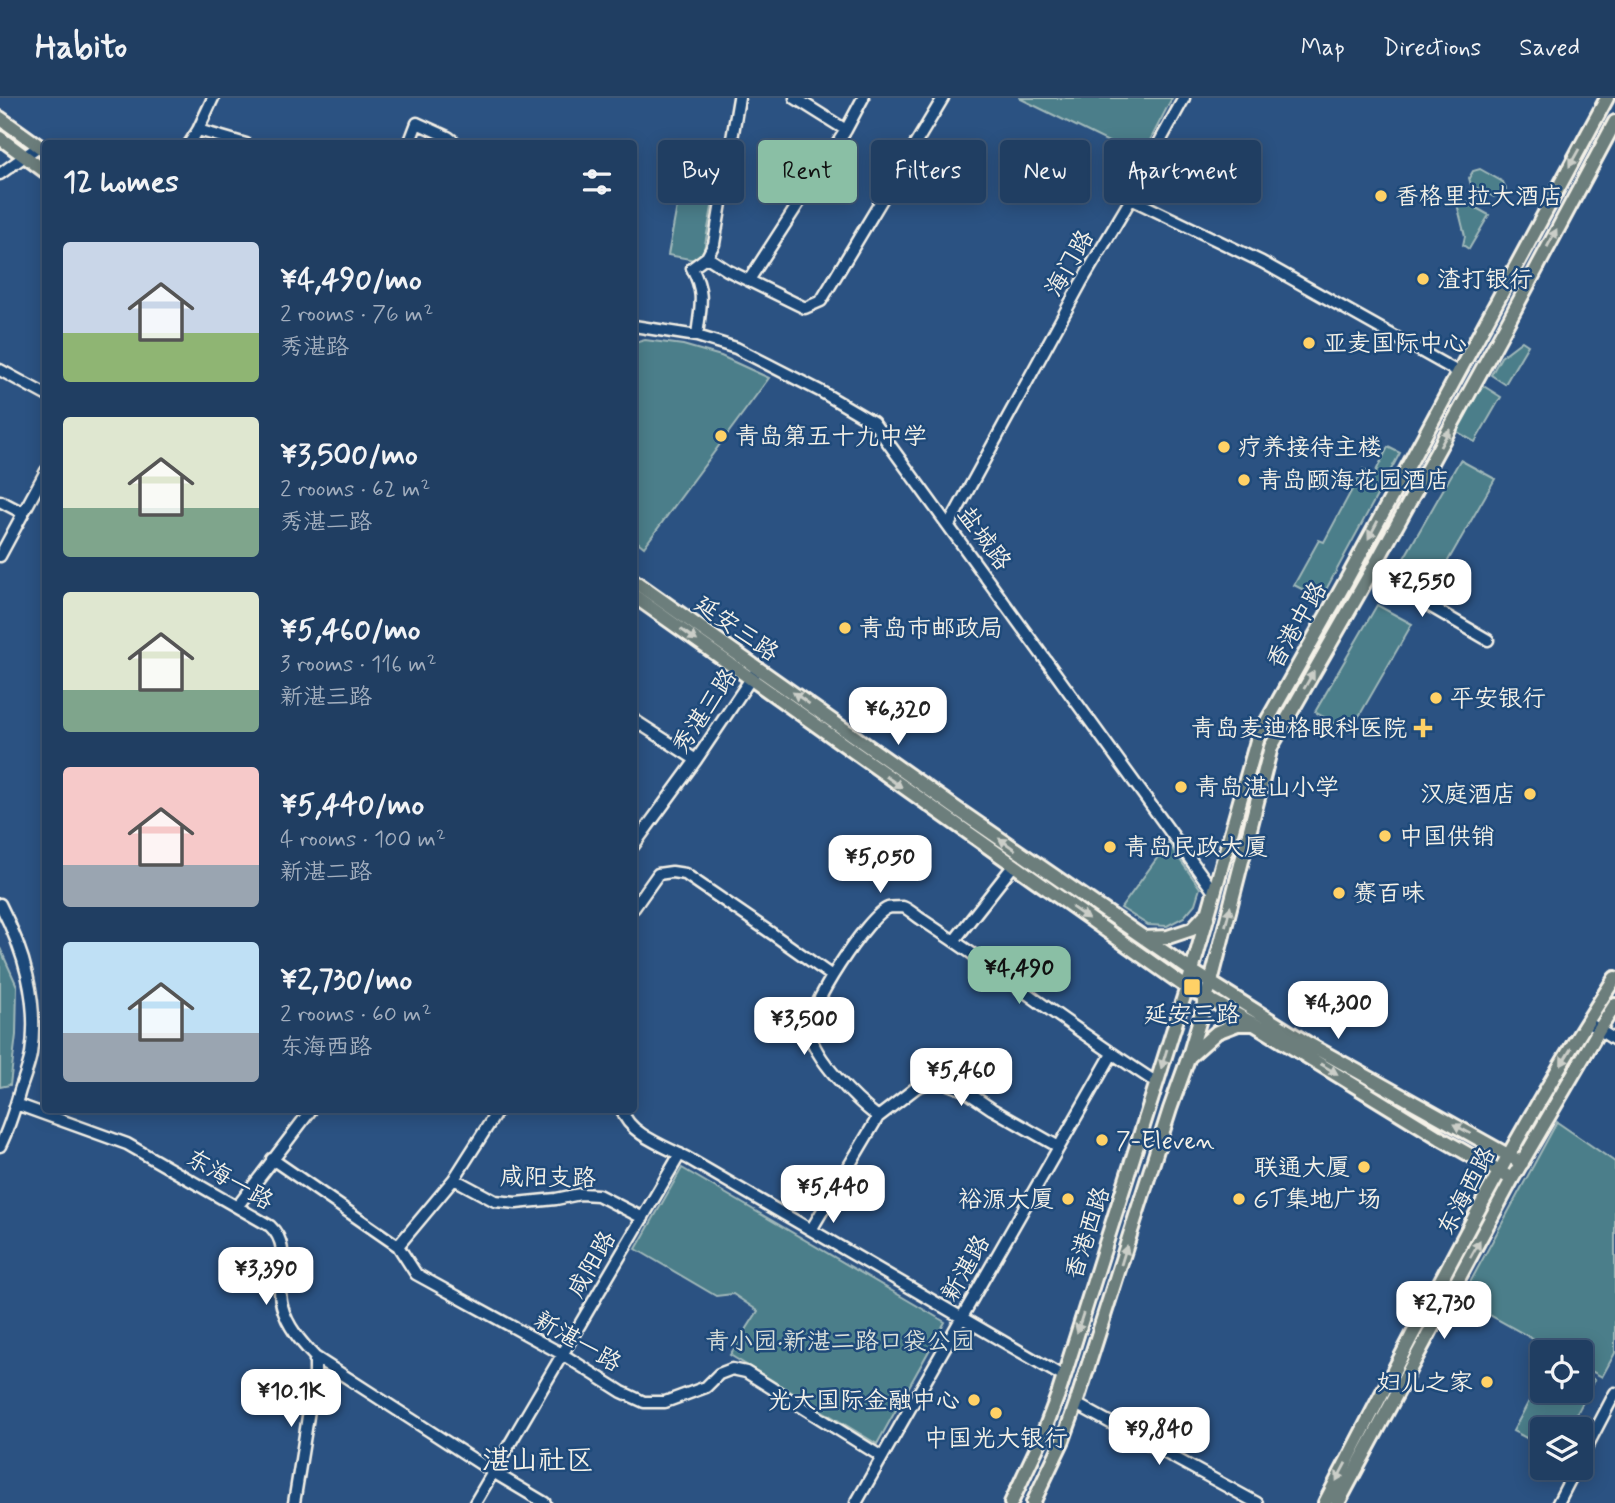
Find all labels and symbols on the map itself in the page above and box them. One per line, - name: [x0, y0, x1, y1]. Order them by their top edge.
- one-way arrow: [1568, 148, 1580, 168]
- place label: 香格里拉大酒店: [1395, 182, 1563, 213]
- marker: 香格里拉大酒店: [1373, 188, 1389, 204]
- street label: 海门路: [1039, 225, 1102, 303]
- one-way arrow: [1546, 228, 1558, 248]
- place label: 渣打银行: [1437, 265, 1533, 296]
- marker: 渣打银行: [1415, 271, 1431, 287]
- place label: 亚麦国际中心: [1323, 329, 1467, 360]
- marker: 亚麦国际中心: [1301, 335, 1317, 351]
- place label: 青岛第五十九中学: [735, 422, 927, 453]
- marker: 青岛第五十九中学: [713, 428, 729, 444]
- one-way arrow: [1438, 428, 1450, 448]
- place label: 疗养接待主楼: [1238, 433, 1382, 464]
- marker: 疗养接待主楼: [1216, 439, 1232, 455]
- place label: 青岛颐海花园酒店: [1258, 466, 1450, 497]
- marker: 青岛颐海花园酒店: [1236, 472, 1252, 488]
- street label: 盐城路: [950, 501, 1017, 577]
- one-way arrow: [1367, 521, 1379, 540]
- pin: ¥2,550: [1365, 560, 1479, 619]
- street label: 香港中路: [1260, 576, 1335, 675]
- street label: 延安三路: [688, 589, 784, 669]
- place label: 青岛市邮政局: [859, 614, 1003, 645]
- marker: 青岛市邮政局: [837, 620, 853, 636]
- one-way arrow: [680, 628, 698, 642]
- street label: 秀湛三路: [666, 663, 745, 760]
- one-way arrow: [1303, 670, 1315, 689]
- place label: 平安银行: [1450, 684, 1546, 715]
- pin: ¥6,320: [841, 688, 955, 747]
- marker: 平安银行: [1428, 690, 1444, 706]
- one-way arrow: [792, 691, 810, 705]
- place label: 青岛麦迪格眼科医院: [1191, 714, 1407, 745]
- marker: 青岛麦迪格眼科医院: [1413, 718, 1433, 738]
- place label: 青岛湛山小学: [1195, 773, 1339, 804]
- one-way arrow: [885, 774, 903, 788]
- marker: 青岛湛山小学: [1173, 779, 1189, 795]
- place label: 汉庭酒店: [1420, 780, 1516, 811]
- marker: 汉庭酒店: [1522, 786, 1538, 802]
- place label: 中国供销: [1399, 822, 1495, 853]
- marker: 中国供销: [1377, 828, 1393, 844]
- place label: 青岛民政大厦: [1124, 833, 1268, 864]
- pin: ¥5,050: [823, 836, 937, 895]
- one-way arrow: [998, 837, 1016, 851]
- marker: 青岛民政大厦: [1102, 839, 1118, 855]
- place label: 赛百味: [1353, 879, 1425, 910]
- marker: 赛百味: [1331, 885, 1347, 901]
- one-way arrow: [1223, 905, 1234, 927]
- one-way arrow: [1071, 906, 1089, 920]
- pin: ¥4,490: [962, 946, 1076, 1006]
- marker: 延安三路: [1182, 977, 1202, 997]
- pin: ¥4,300: [1281, 982, 1395, 1041]
- pin: ¥3,500: [747, 998, 861, 1057]
- place label: 延安三路: [1144, 1000, 1240, 1031]
- one-way arrow: [1560, 1047, 1573, 1066]
- pin: ¥5,460: [904, 1048, 1018, 1108]
- one-way arrow: [1158, 1049, 1168, 1070]
- one-way arrow: [1319, 1063, 1338, 1076]
- one-way arrow: [1452, 1123, 1472, 1135]
- place label: 7-Eleven: [1116, 1126, 1215, 1157]
- marker: 7-Eleven: [1094, 1132, 1110, 1148]
- street label: 东海西路: [1431, 1142, 1504, 1241]
- street label: 东海一路: [180, 1143, 279, 1218]
- place label: 联通大厦: [1254, 1153, 1350, 1184]
- marker: 联通大厦: [1356, 1159, 1372, 1175]
- street label: 咸阳支路: [500, 1162, 596, 1195]
- pin: ¥5,440: [776, 1166, 890, 1225]
- street label: 香港西路: [1059, 1183, 1118, 1284]
- place label: 裕源大厦: [958, 1185, 1054, 1216]
- place label: GT集地广场: [1253, 1185, 1381, 1216]
- marker: 裕源大厦: [1060, 1191, 1076, 1207]
- marker: GT集地广场: [1231, 1191, 1247, 1207]
- street label: 咸阳路: [561, 1226, 624, 1304]
- street label: 新湛路: [935, 1230, 998, 1308]
- one-way arrow: [1468, 1238, 1480, 1258]
- one-way arrow: [1119, 1245, 1130, 1266]
- pin: ¥3,390: [209, 1248, 323, 1307]
- pin: ¥2,730: [1387, 1282, 1501, 1341]
- street label: 新湛一路: [528, 1305, 627, 1380]
- one-way arrow: [1075, 1313, 1085, 1334]
- park label: 青小园·新湛二路口袋公园: [705, 1327, 975, 1358]
- place label: 妇儿之家: [1377, 1368, 1473, 1399]
- pin: ¥10.1K: [234, 1370, 348, 1429]
- marker: 妇儿之家: [1479, 1374, 1495, 1390]
- place label: 光大国际金融中心: [768, 1386, 960, 1417]
- marker: 光大国际金融中心: [966, 1392, 982, 1408]
- marker: 中国光大银行: [988, 1405, 1004, 1421]
- pin: ¥9,840: [1102, 1408, 1216, 1467]
- place label: 中国光大银行: [924, 1424, 1068, 1455]
- district label: 湛山社区: [482, 1443, 594, 1480]
- one-way arrow: [1335, 1462, 1347, 1482]

